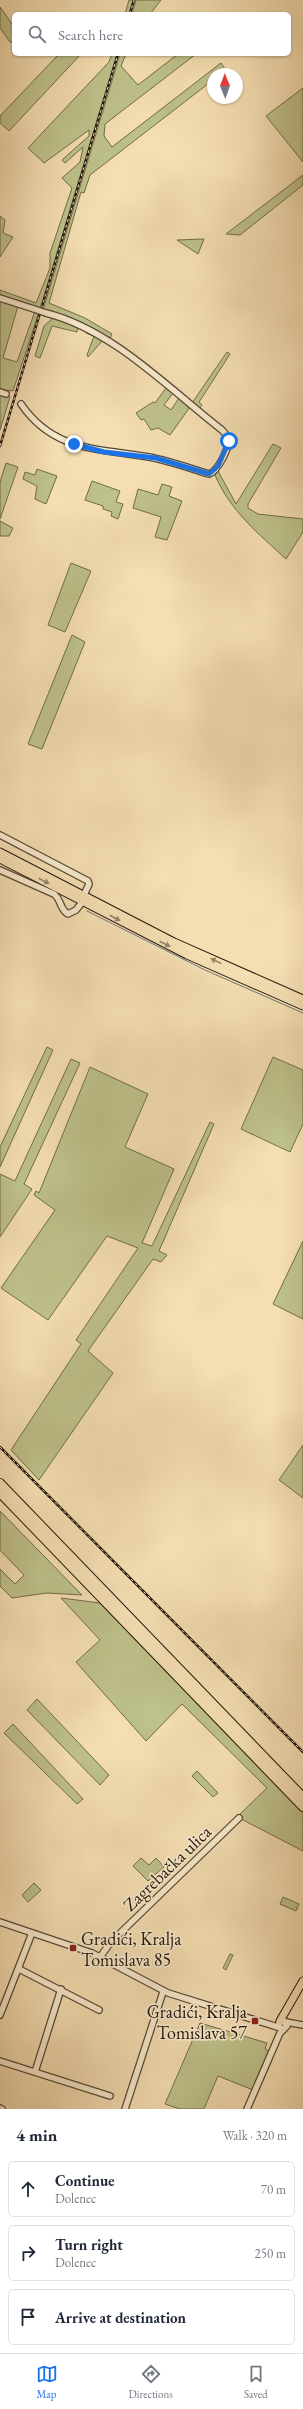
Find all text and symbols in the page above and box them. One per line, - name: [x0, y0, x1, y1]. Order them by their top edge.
- search box: [12, 12, 291, 56]
- icon: search: [26, 23, 48, 45]
- text: Search here: [58, 25, 123, 44]
- north arrow: [207, 68, 243, 104]
- route start: [220, 432, 238, 450]
- route end: [65, 435, 83, 453]
- one-way arrow: [38, 877, 50, 884]
- one-way arrow: [109, 915, 121, 922]
- one-way arrow: [159, 941, 170, 947]
- one-way arrow: [210, 958, 222, 964]
- street label: Zagrebačka ulica: [118, 1820, 217, 1916]
- place label: Gradići, Kralja Tomislava 85: [81, 1927, 182, 1971]
- marker: Gradići, Kralja Tomislava 85: [68, 1943, 78, 1953]
- place label: Gradići, Kralja Tomislava 57: [147, 2000, 248, 2044]
- marker: Gradići, Kralja Tomislava 57: [250, 2016, 260, 2026]
- text: 4 min: [16, 2124, 57, 2146]
- text: Walk · 320 m: [223, 2127, 287, 2144]
- text: Continue: [55, 2171, 115, 2190]
- icon: ahead: [17, 2178, 39, 2200]
- text: 70 m: [261, 2181, 286, 2198]
- text: Dolenec: [55, 2190, 96, 2207]
- text: Turn right: [55, 2235, 123, 2254]
- icon: right: [17, 2242, 39, 2264]
- text: 250 m: [255, 2245, 286, 2262]
- text: Dolenec: [55, 2254, 96, 2271]
- icon: arrive: [17, 2306, 39, 2328]
- text: Arrive at destination: [55, 2308, 186, 2327]
- tab: Map: [36, 2363, 58, 2401]
- tab: Directions: [129, 2363, 173, 2401]
- tab: Saved: [244, 2363, 267, 2401]

